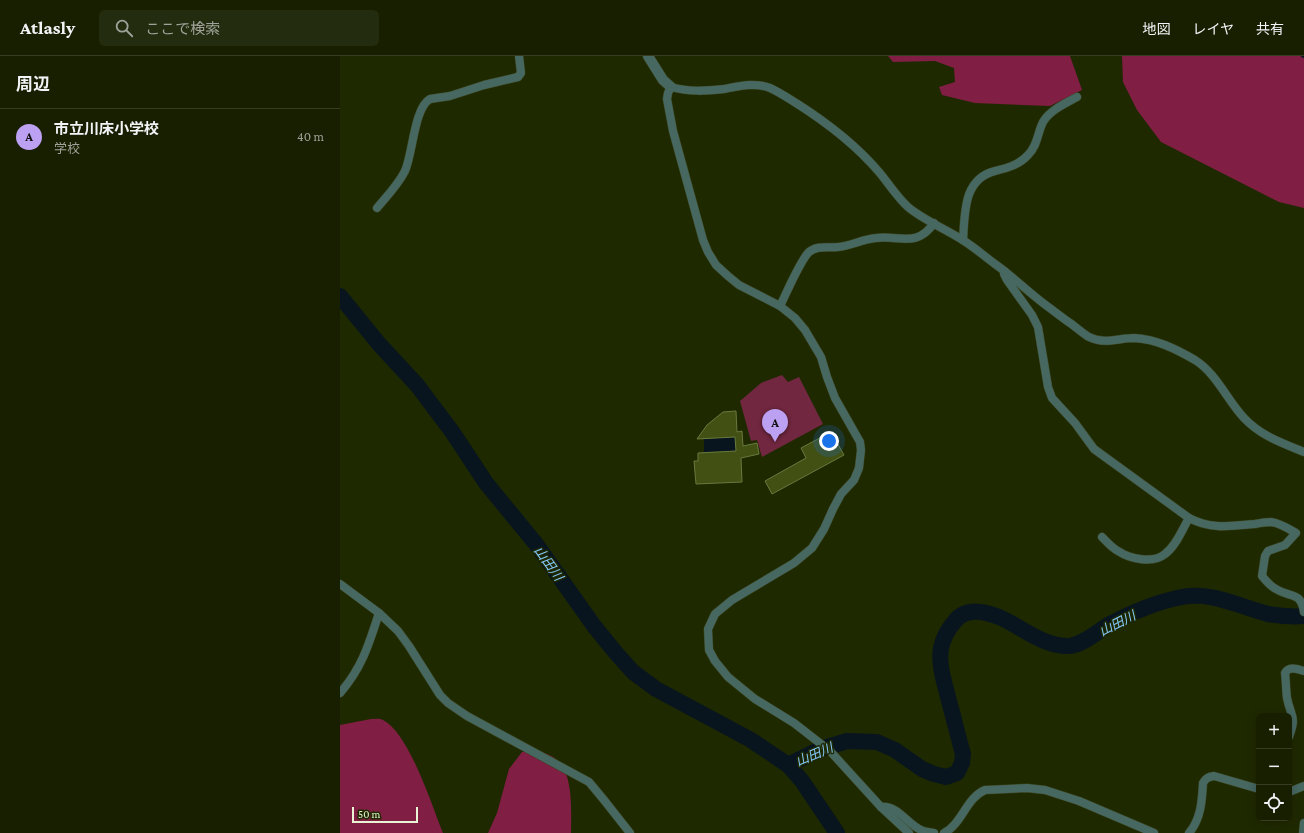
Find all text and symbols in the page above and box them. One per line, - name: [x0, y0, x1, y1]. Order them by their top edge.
- search box: [99, 10, 379, 46]
- text: Atlasly: [20, 17, 75, 38]
- icon: search: [113, 17, 135, 39]
- text: ここで検索: [145, 21, 220, 37]
- text: 地図: [1142, 21, 1170, 37]
- text: レイヤ: [1192, 21, 1234, 37]
- text: 共有: [1256, 21, 1284, 37]
- text: 周辺: [16, 75, 50, 94]
- text: 市立川床小学校: [54, 121, 159, 137]
- text: A: [25, 129, 33, 144]
- text: 40 m: [297, 129, 324, 144]
- text: 学校: [54, 141, 80, 156]
- pin: A: [762, 409, 788, 442]
- your location: [819, 431, 839, 451]
- water label: 山田川: [531, 543, 567, 585]
- water label: 山田川: [1096, 607, 1140, 639]
- map controls: [1256, 713, 1292, 821]
- button: +: [1256, 713, 1292, 749]
- water label: 山田川: [793, 739, 837, 769]
- button: −: [1256, 749, 1292, 785]
- button: locate: [1256, 785, 1292, 821]
- scale bar: [352, 805, 418, 824]
- text: 50 m: [358, 808, 380, 820]

